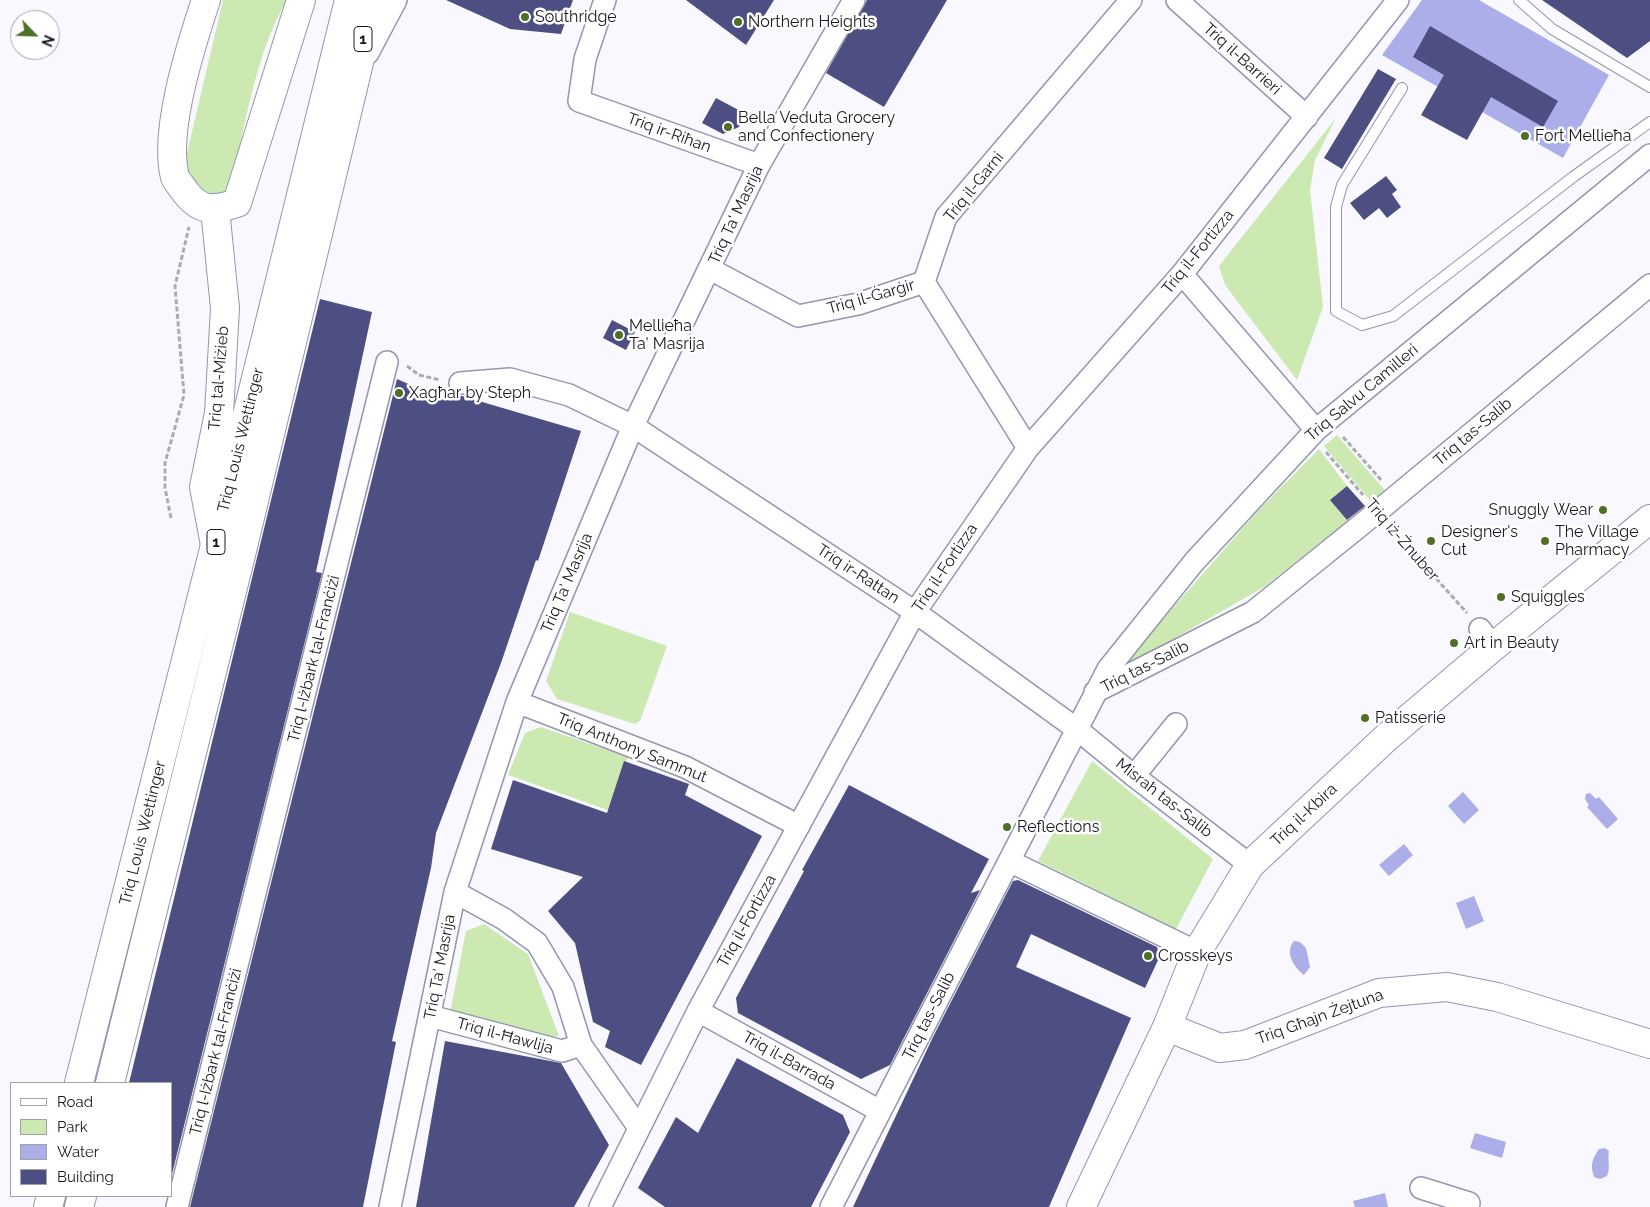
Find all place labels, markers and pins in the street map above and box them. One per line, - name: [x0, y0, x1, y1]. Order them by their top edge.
- place label: Southridge: [535, 7, 617, 27]
- marker: Southridge: [519, 11, 531, 23]
- place label: Northern Heights: [748, 12, 875, 32]
- marker: Northern Heights: [732, 16, 744, 28]
- place label: Bella Veduta Grocery and Confectionery: [738, 108, 895, 146]
- marker: Bella Veduta Grocery and Confectionery: [722, 121, 734, 133]
- place label: Fort Mellieħa: [1535, 126, 1631, 146]
- marker: Fort Mellieħa: [1519, 130, 1531, 142]
- place label: Mellieħa Ta' Masrija: [629, 316, 705, 354]
- marker: Mellieħa Ta' Masrija: [613, 329, 625, 341]
- place label: Xagħar by Steph: [409, 383, 531, 403]
- marker: Xagħar by Steph: [393, 387, 405, 399]
- place label: Snuggly Wear: [1488, 500, 1593, 520]
- marker: Snuggly Wear: [1597, 504, 1609, 516]
- place label: Designer's Cut: [1441, 522, 1518, 560]
- place label: The Village Pharmacy: [1555, 522, 1639, 560]
- marker: Designer's Cut: [1425, 535, 1437, 547]
- marker: The Village Pharmacy: [1539, 535, 1551, 547]
- place label: Squiggles: [1511, 587, 1585, 607]
- marker: Squiggles: [1495, 591, 1507, 603]
- place label: Art in Beauty: [1464, 633, 1559, 653]
- marker: Art in Beauty: [1448, 637, 1460, 649]
- place label: Patisserie: [1375, 708, 1446, 728]
- marker: Patisserie: [1359, 712, 1371, 724]
- place label: Reflections: [1017, 817, 1099, 837]
- marker: Reflections: [1001, 821, 1013, 833]
- place label: Crosskeys: [1158, 946, 1233, 966]
- marker: Crosskeys: [1142, 950, 1154, 962]

